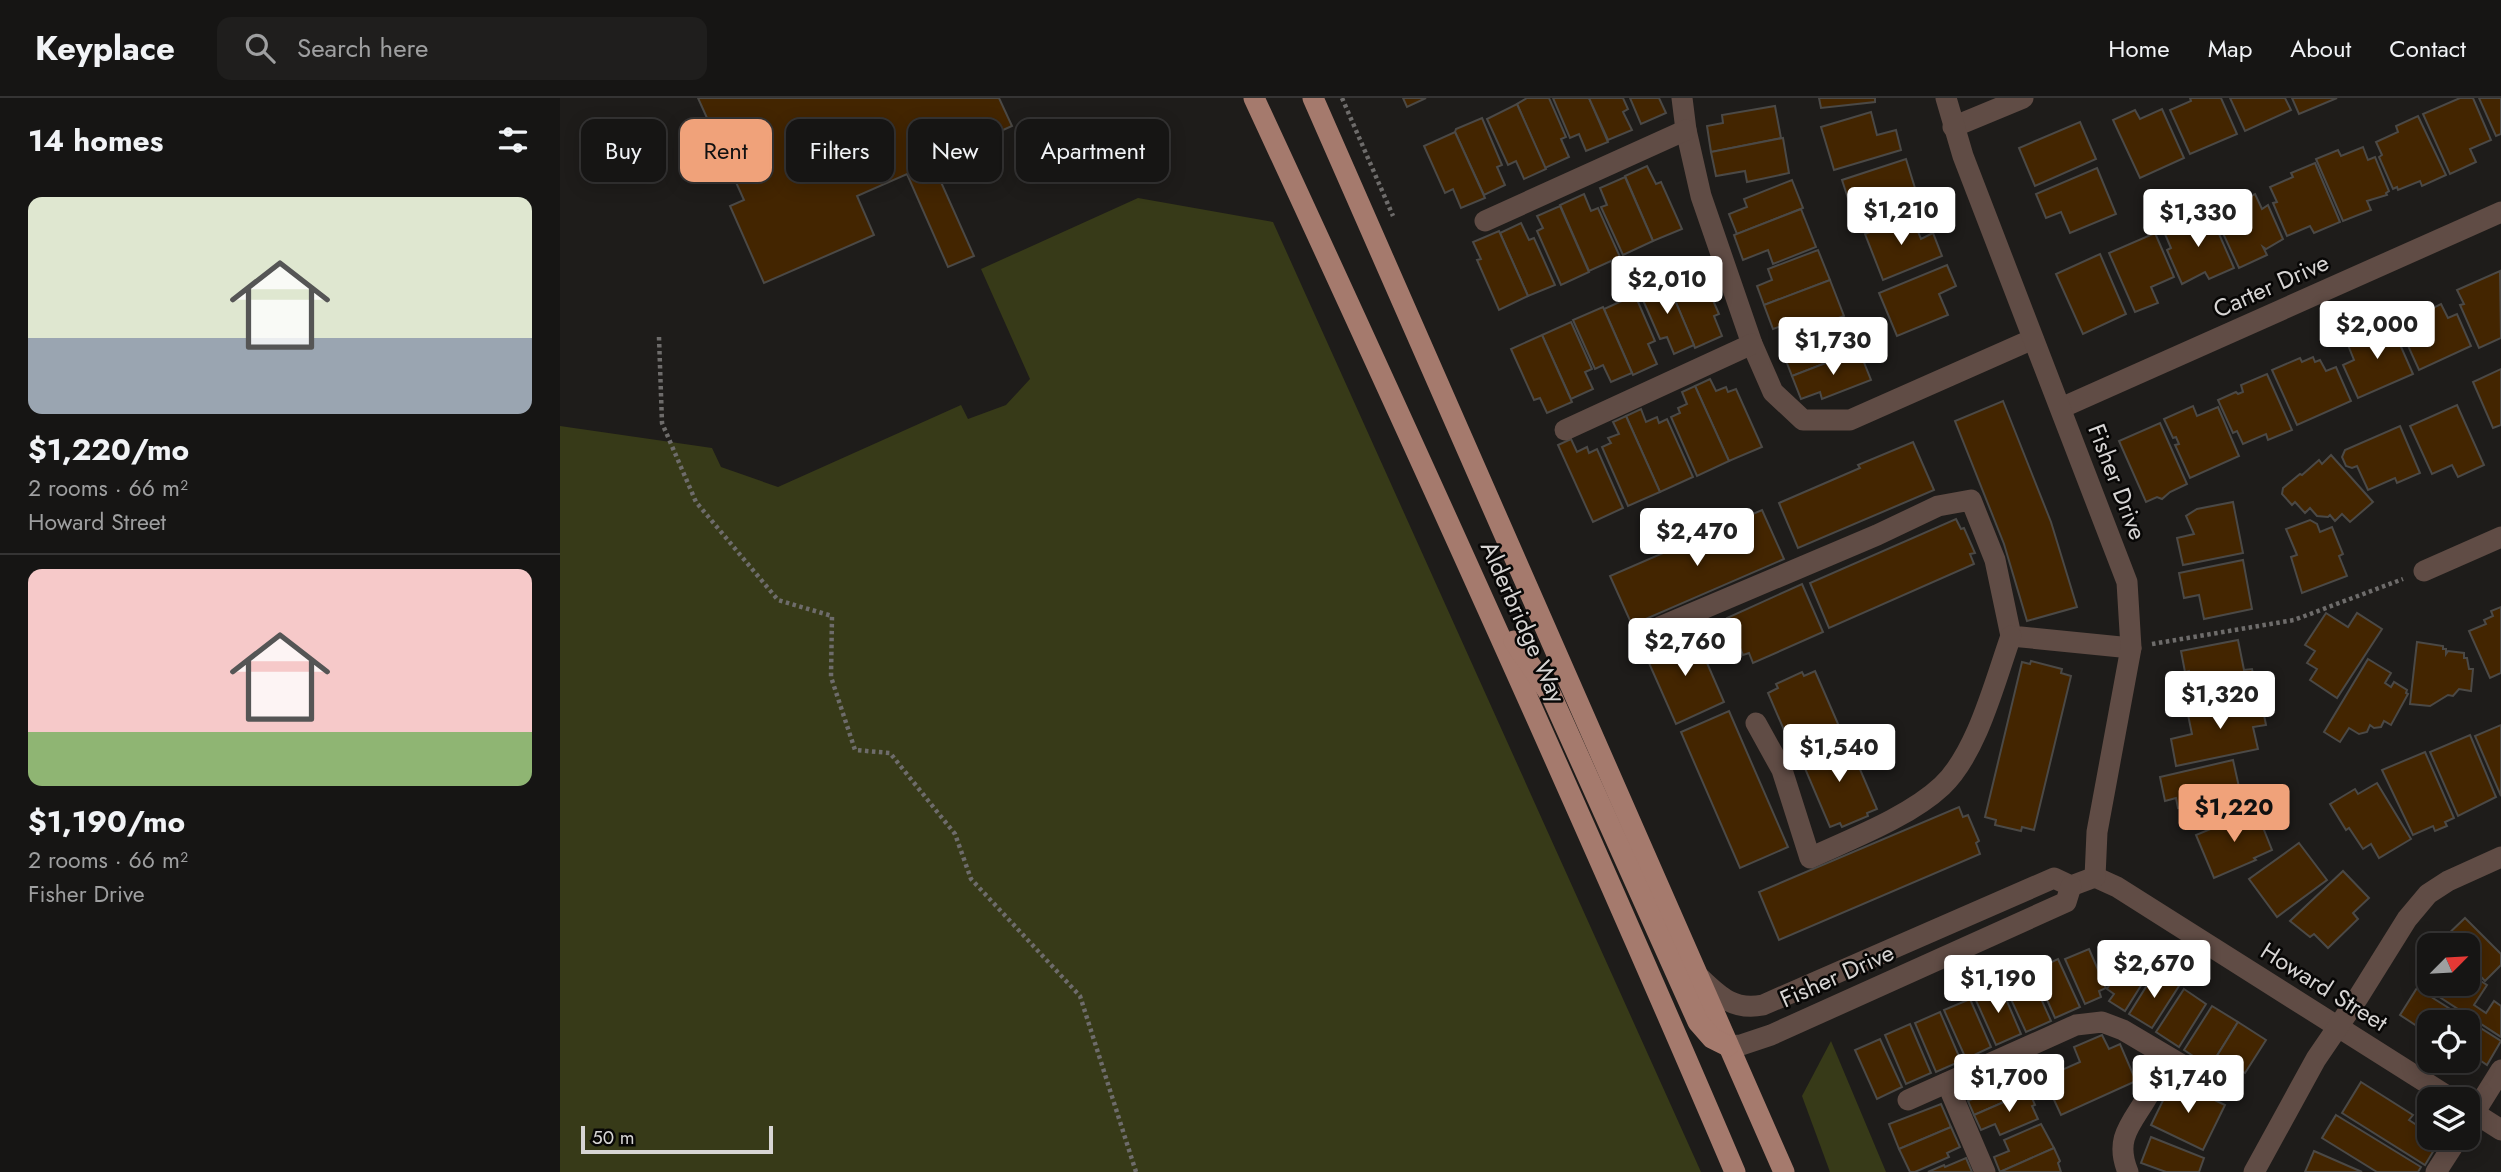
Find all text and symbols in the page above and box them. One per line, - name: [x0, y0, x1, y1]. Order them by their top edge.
- search box: [217, 17, 707, 80]
- text: Keyplace: [35, 25, 175, 72]
- icon: search: [241, 29, 279, 67]
- text: Search here: [297, 29, 428, 67]
- text: Home: [2108, 31, 2170, 66]
- text: Map: [2208, 31, 2252, 66]
- text: About: [2290, 31, 2351, 66]
- text: Contact: [2389, 31, 2466, 66]
- text: 14 homes: [28, 119, 163, 162]
- chip: Buy: [581, 119, 666, 182]
- chip: Rent: [680, 119, 772, 182]
- chip: Filters: [786, 119, 894, 182]
- chip: New: [908, 119, 1002, 182]
- chip: Apartment: [1016, 119, 1169, 182]
- icon: filters: [494, 121, 532, 159]
- pin: $1,210: [1844, 188, 1958, 247]
- pin: $1,330: [2141, 190, 2255, 249]
- text: $1,210: [1863, 193, 1939, 227]
- text: $1,330: [2159, 195, 2237, 229]
- icon: home: [217, 242, 343, 368]
- street label: Carter Drive: [2207, 245, 2334, 327]
- pin: $2,010: [1610, 256, 1724, 316]
- text: $2,010: [1627, 262, 1707, 296]
- pin: $2,000: [2320, 302, 2434, 361]
- text: $2,000: [2336, 307, 2418, 341]
- pin: $1,730: [1776, 317, 1890, 377]
- text: $1,730: [1795, 323, 1871, 357]
- street label: Fisher Drive: [2079, 419, 2156, 545]
- text: $1,220/mo: [28, 428, 189, 471]
- text: 2 rooms · 66 m²: [28, 471, 188, 505]
- text: Howard Street: [28, 505, 166, 539]
- pin: $2,470: [1640, 508, 1754, 568]
- text: $2,470: [1656, 514, 1738, 548]
- street label: Alderbridge Way: [1472, 535, 1575, 709]
- icon: home: [217, 614, 343, 740]
- pin: $2,760: [1628, 618, 1742, 678]
- text: $2,760: [1644, 624, 1726, 658]
- pin: $1,320: [2163, 672, 2277, 731]
- text: $1,320: [2181, 677, 2259, 711]
- pin: $1,540: [1782, 724, 1896, 784]
- text: $1,540: [1799, 730, 1879, 764]
- pin: $1,220: [2177, 784, 2291, 844]
- text: $1,220: [2195, 790, 2273, 824]
- text: $1,190/mo: [28, 800, 185, 843]
- text: 2 rooms · 66 m²: [28, 843, 188, 877]
- text: Fisher Drive: [28, 877, 145, 911]
- north arrow: [2417, 933, 2480, 996]
- map controls: [2417, 933, 2480, 1150]
- street label: Howard Street: [2254, 934, 2395, 1040]
- street label: Fisher Drive: [1774, 935, 1899, 1016]
- pin: $2,670: [2097, 940, 2211, 1000]
- text: $2,670: [2113, 946, 2195, 980]
- pin: $1,190: [1941, 956, 2055, 1015]
- text: $1,190: [1960, 961, 2036, 995]
- button: locate: [2417, 1010, 2480, 1073]
- pin: $1,700: [1952, 1054, 2066, 1114]
- pin: $1,740: [2131, 1056, 2245, 1115]
- text: $1,700: [1970, 1060, 2048, 1094]
- text: $1,740: [2149, 1061, 2227, 1095]
- button: layers: [2417, 1087, 2480, 1150]
- scale bar: [581, 1123, 774, 1155]
- text: 50 m: [592, 1124, 635, 1151]

